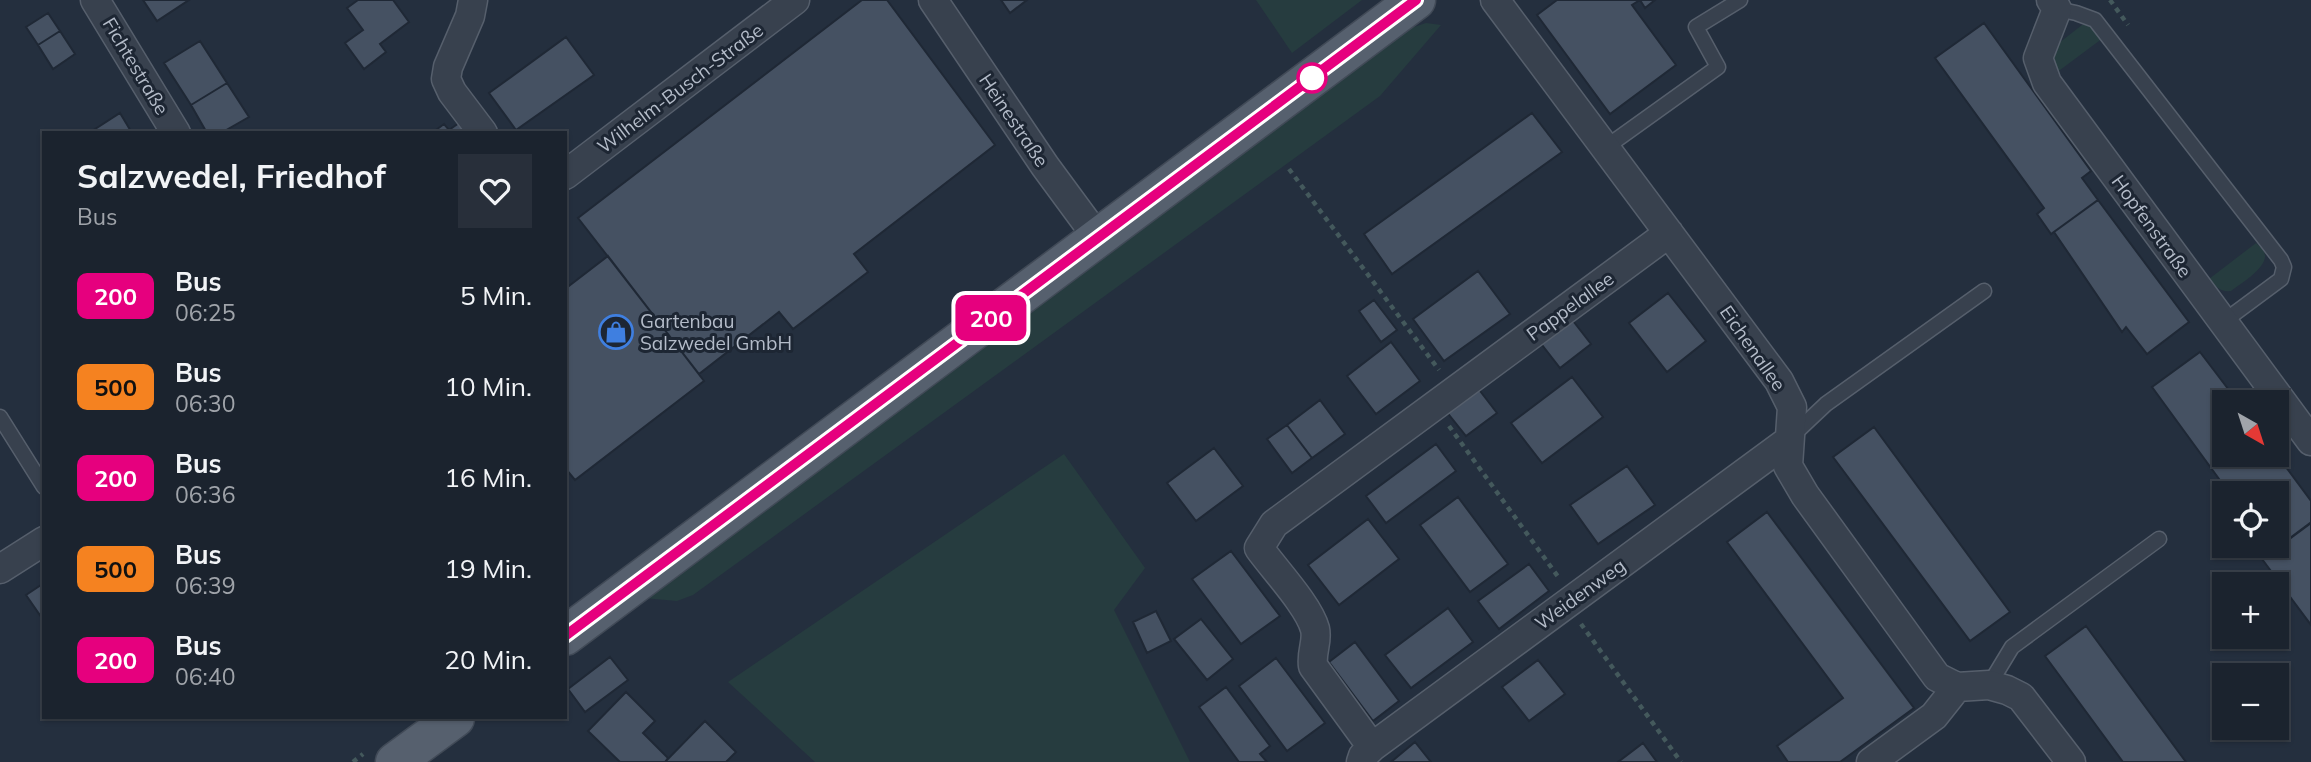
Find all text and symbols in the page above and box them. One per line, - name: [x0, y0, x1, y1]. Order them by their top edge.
- street label: Fichtestraße: [98, 13, 174, 119]
- street label: Wilhelm-Busch-Straße: [592, 18, 768, 158]
- unlabelled marker: [1297, 63, 1327, 93]
- street label: Heinestraße: [974, 69, 1054, 171]
- button: heart: [458, 154, 532, 228]
- text: Salzwedel, Friedhof: [77, 155, 386, 196]
- street label: Hopfenstraße: [2107, 170, 2197, 282]
- text: Bus: [77, 202, 117, 231]
- text: Bus: [175, 265, 221, 298]
- street label: Pappelallee: [1522, 266, 1618, 346]
- text: 5 Min.: [460, 279, 532, 312]
- text: 200: [94, 281, 137, 311]
- line badge: 200: [951, 295, 1031, 341]
- text: 06:25: [175, 298, 235, 327]
- street label: Eichenallee: [1715, 301, 1791, 395]
- text: 200: [969, 303, 1013, 333]
- place label: Gartenbau Salzwedel GmbH: [640, 309, 792, 355]
- shop icon: Gartenbau Salzwedel GmbH: [597, 313, 635, 351]
- text: Bus: [175, 356, 221, 389]
- text: 10 Min.: [444, 370, 532, 403]
- text: 500: [94, 372, 137, 402]
- text: 06:30: [175, 389, 235, 418]
- north arrow: [2212, 390, 2289, 467]
- map controls: [2212, 390, 2289, 740]
- text: Bus: [175, 447, 221, 480]
- text: 16 Min.: [444, 461, 532, 494]
- text: 200: [94, 463, 137, 493]
- text: 06:36: [175, 480, 235, 509]
- button: locate: [2212, 481, 2289, 558]
- text: Bus: [175, 538, 221, 571]
- text: 19 Min.: [444, 552, 532, 585]
- street label: Weidenweg: [1530, 553, 1630, 635]
- text: 500: [94, 554, 137, 584]
- text: 06:39: [175, 571, 235, 600]
- button: +: [2212, 572, 2289, 649]
- text: Bus: [175, 629, 221, 662]
- text: 20 Min.: [444, 643, 532, 676]
- text: 200: [94, 645, 137, 675]
- text: 06:40: [175, 662, 235, 691]
- button: −: [2212, 663, 2289, 740]

